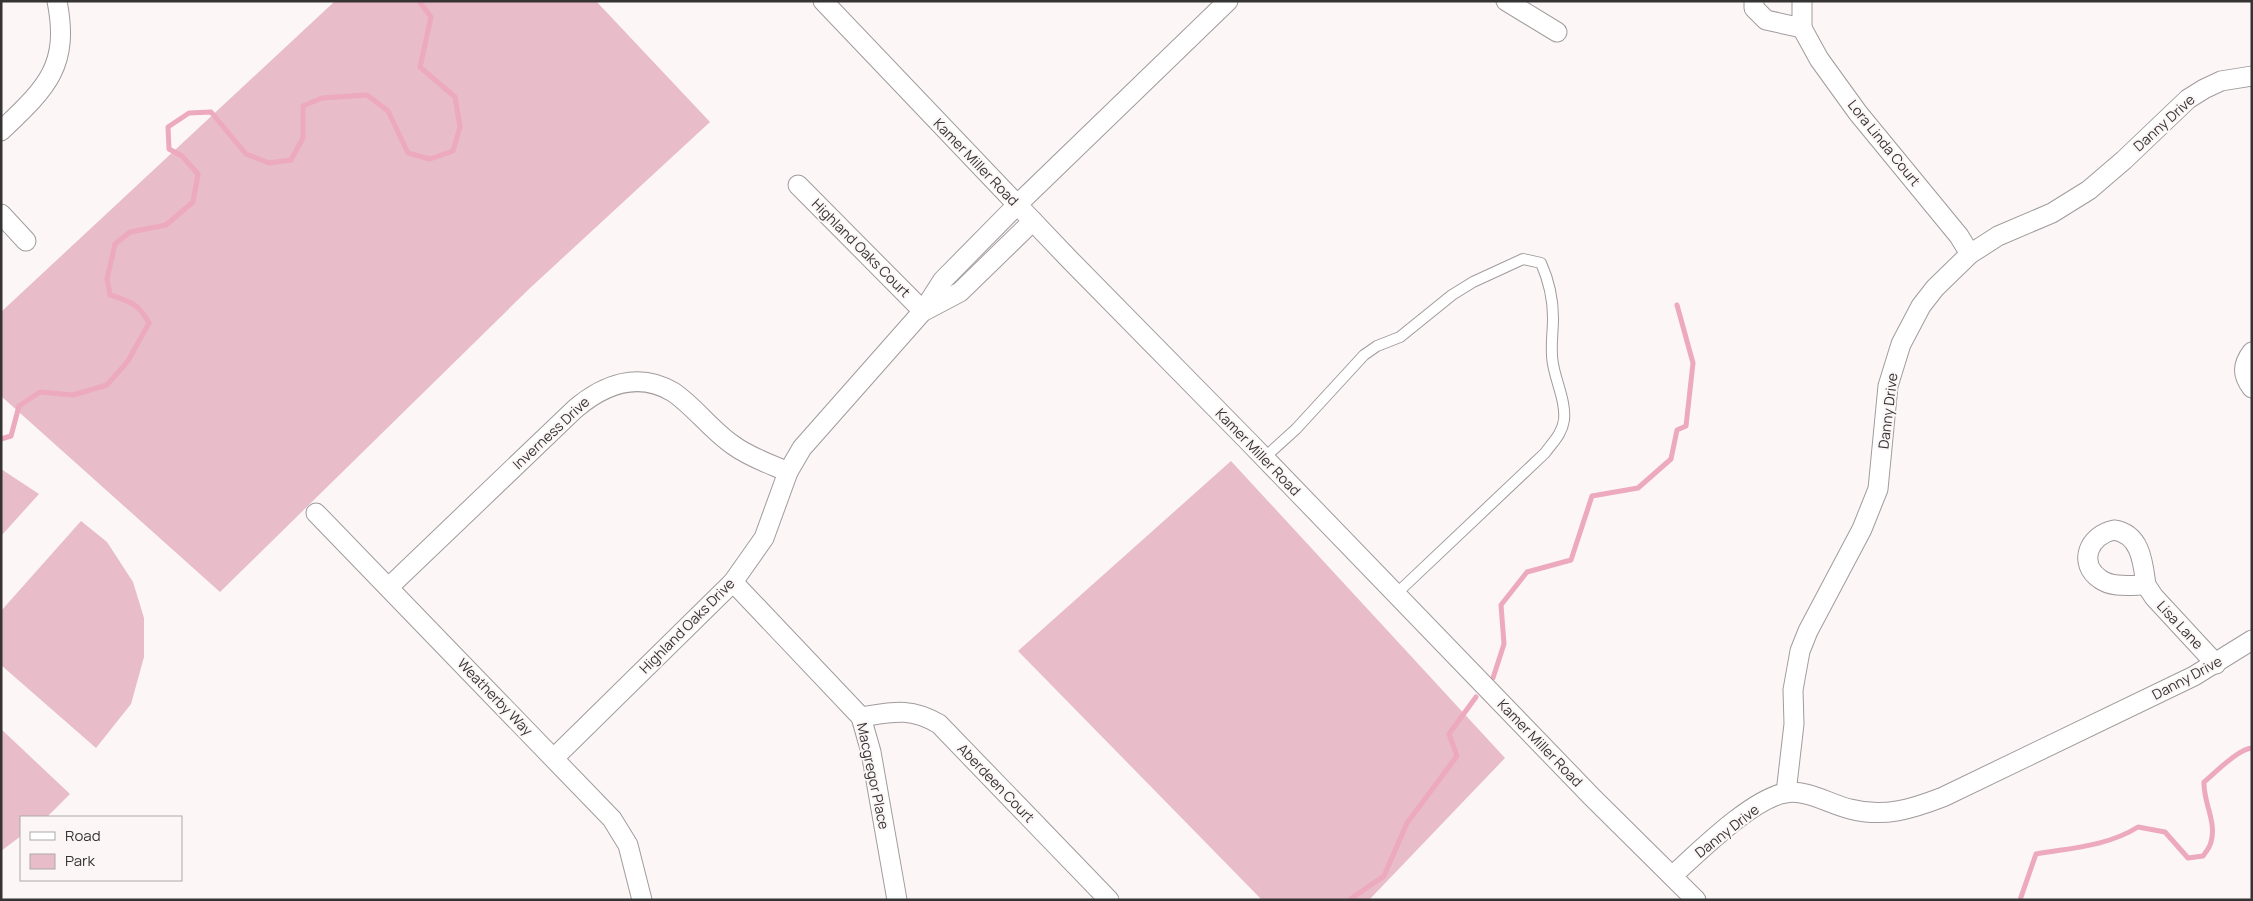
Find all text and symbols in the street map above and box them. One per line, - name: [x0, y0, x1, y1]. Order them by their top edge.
- street label: Danny Drive: [2129, 90, 2198, 155]
- street label: Lora Linda Court: [1844, 96, 1925, 190]
- street label: Kamer Miller Road: [930, 114, 1023, 210]
- street label: Highland Oaks Court: [808, 194, 915, 301]
- street label: Danny Drive: [1873, 372, 1902, 450]
- street label: Inverness Drive: [508, 392, 593, 473]
- street label: Kamer Miller Road: [1212, 404, 1305, 500]
- street label: Highland Oaks Drive: [635, 574, 738, 677]
- street label: Lisa Lane: [2153, 596, 2208, 653]
- street label: Danny Drive: [2149, 651, 2225, 704]
- street label: Weatherby Way: [454, 654, 538, 740]
- street label: Kamer Miller Road: [1494, 695, 1587, 791]
- street label: Macgregor Place: [853, 721, 894, 831]
- street label: Aberdeen Court: [954, 739, 1039, 827]
- street label: Danny Drive: [1691, 800, 1763, 862]
- legend: [20, 816, 182, 881]
- text: Road: [65, 825, 101, 846]
- text: Park: [65, 850, 95, 871]

